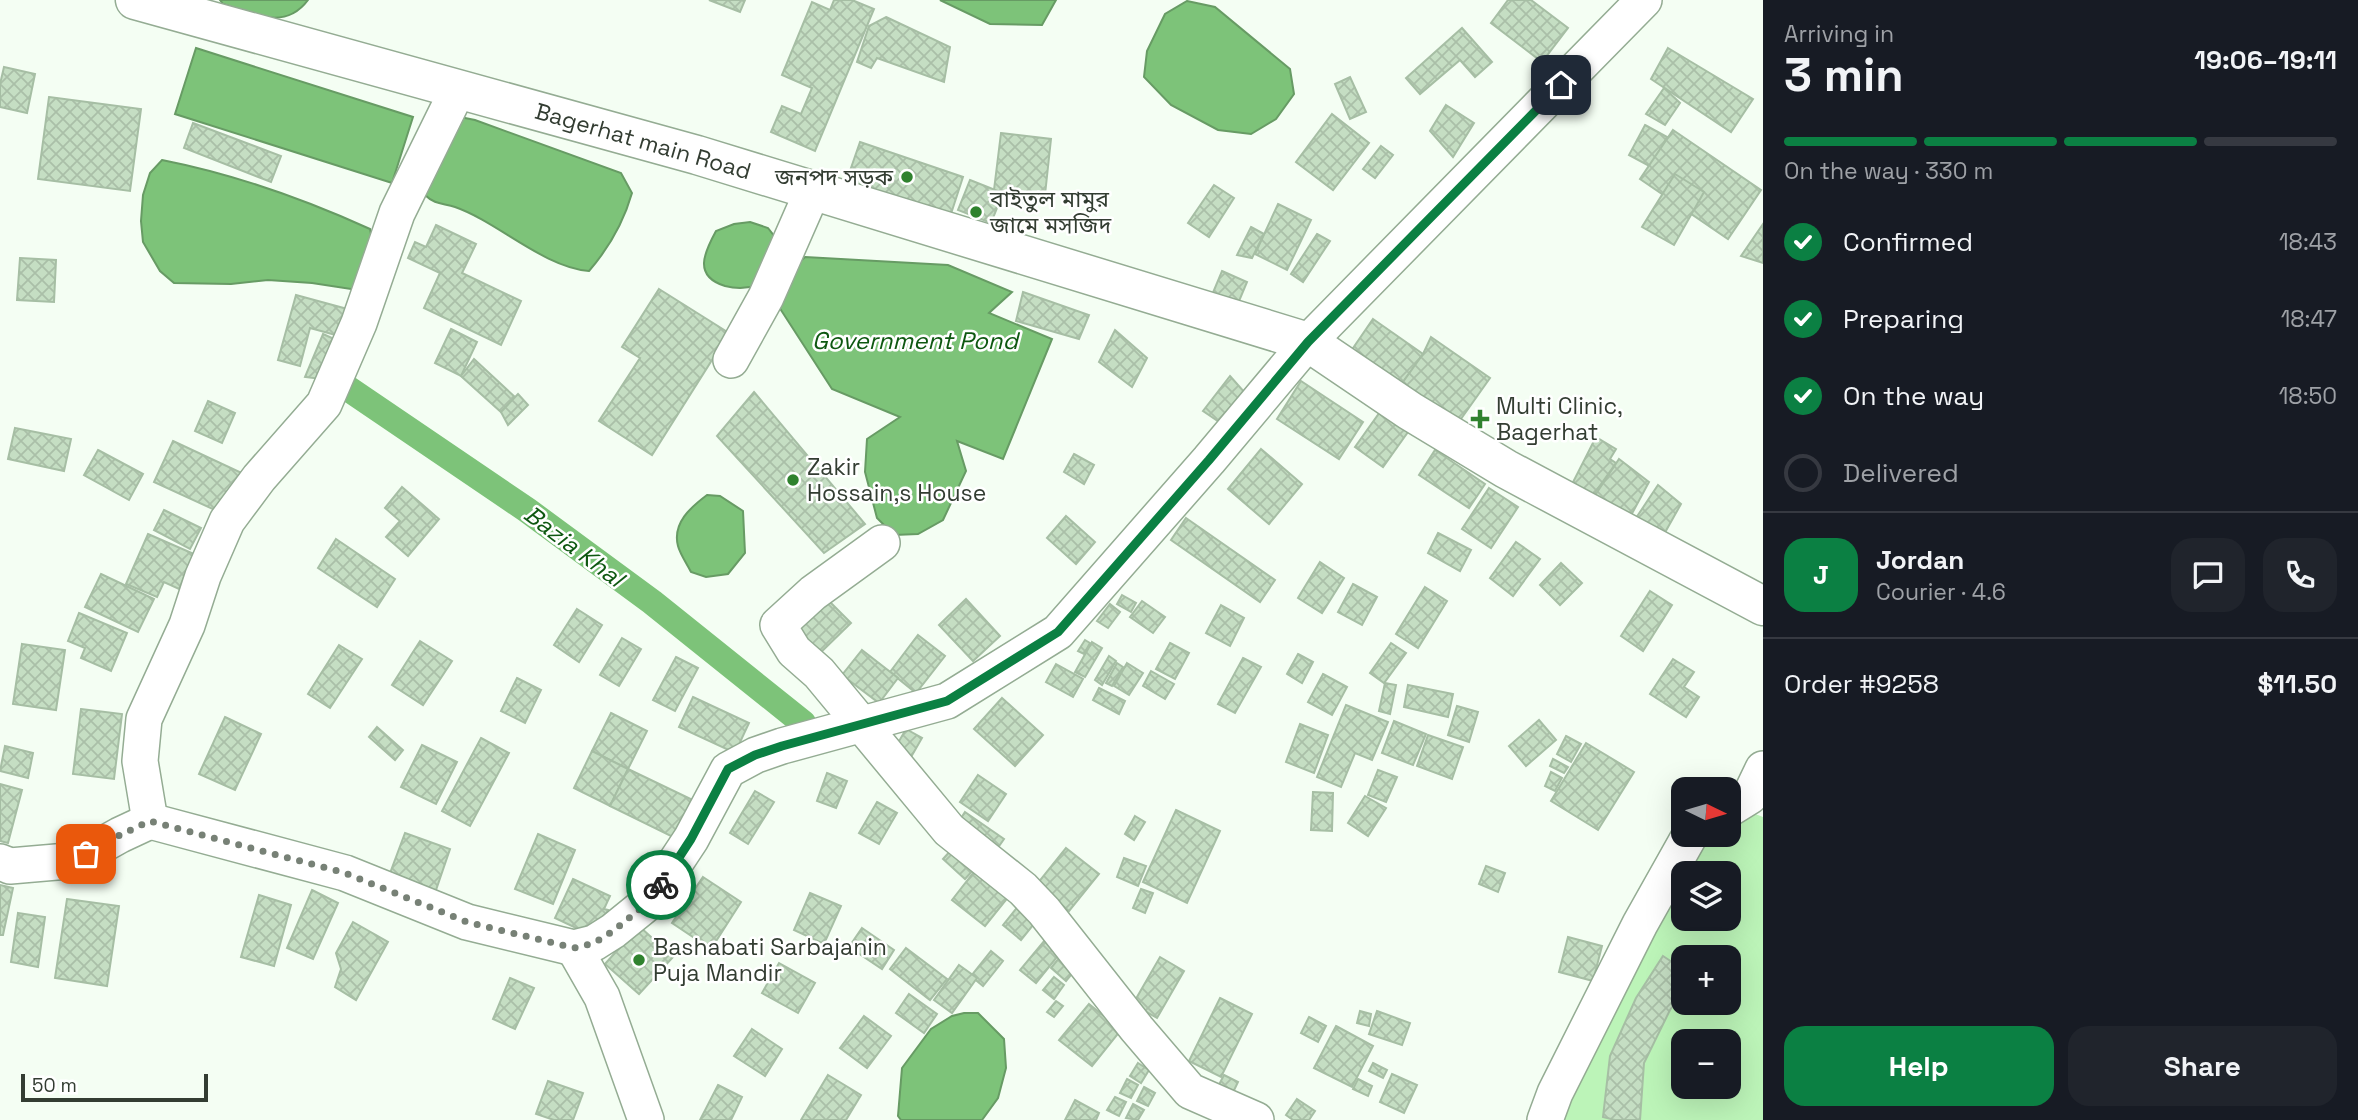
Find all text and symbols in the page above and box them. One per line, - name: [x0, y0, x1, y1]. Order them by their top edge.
- text: Arriving in: [1784, 19, 1894, 49]
- text: 19:06–19:11: [2194, 43, 2337, 77]
- text: 3 min: [1784, 46, 1904, 104]
- pin: [1531, 55, 1591, 115]
- icon: home: [1542, 66, 1580, 104]
- street label: Bagerhat main Road: [532, 96, 754, 186]
- text: On the way · 330 m: [1784, 156, 1993, 186]
- place label: জনপদ সড়ক: [774, 162, 893, 192]
- marker: জনপদ সড়ক: [899, 169, 915, 185]
- place label: বাইতুল মামুর জামে মসজিদ: [989, 184, 1112, 240]
- marker: বাইতুল মামুর জামে মসজিদ: [968, 204, 984, 220]
- icon: check: [1784, 223, 1822, 261]
- text: Confirmed: [1843, 225, 1973, 259]
- text: 18:43: [2279, 227, 2337, 257]
- icon: check: [1784, 300, 1822, 338]
- text: Preparing: [1843, 302, 1964, 336]
- text: 18:47: [2281, 304, 2337, 334]
- water label: Government Pond: [812, 325, 1021, 356]
- icon: check: [1784, 377, 1822, 415]
- text: On the way: [1843, 379, 1984, 413]
- text: 18:50: [2279, 381, 2337, 411]
- place label: Multi Clinic, Bagerhat: [1496, 391, 1623, 447]
- marker: Multi Clinic, Bagerhat: [1470, 409, 1490, 429]
- place label: Zakir Hossain,s House: [807, 452, 986, 508]
- text: Delivered: [1843, 456, 1959, 490]
- marker: Zakir Hossain,s House: [785, 472, 801, 488]
- water label: Bazia Khal: [518, 498, 633, 595]
- button: chat: [2171, 538, 2245, 612]
- button: phone: [2263, 538, 2337, 612]
- text: Jordan: [1876, 543, 1964, 577]
- text: J: [1813, 558, 1829, 592]
- text: Courier · 4.6: [1876, 577, 2006, 607]
- text: Order #9258: [1784, 667, 1939, 701]
- text: $11.50: [2258, 667, 2337, 701]
- north arrow: [1671, 777, 1741, 847]
- map controls: [1671, 777, 1741, 1099]
- pin: [56, 824, 116, 884]
- icon: bag: [67, 835, 105, 873]
- courier: [626, 850, 696, 920]
- button: layers: [1671, 861, 1741, 931]
- icon: bike: [642, 866, 680, 904]
- place label: Bashabati Sarbajanin Puja Mandir: [653, 932, 887, 988]
- button: +: [1671, 945, 1741, 1015]
- marker: Bashabati Sarbajanin Puja Mandir: [631, 952, 647, 968]
- button: Help: [1784, 1026, 2054, 1106]
- button: Share: [2068, 1026, 2337, 1106]
- button: −: [1671, 1029, 1741, 1099]
- scale bar: [21, 1071, 208, 1103]
- text: 50 m: [32, 1073, 77, 1098]

